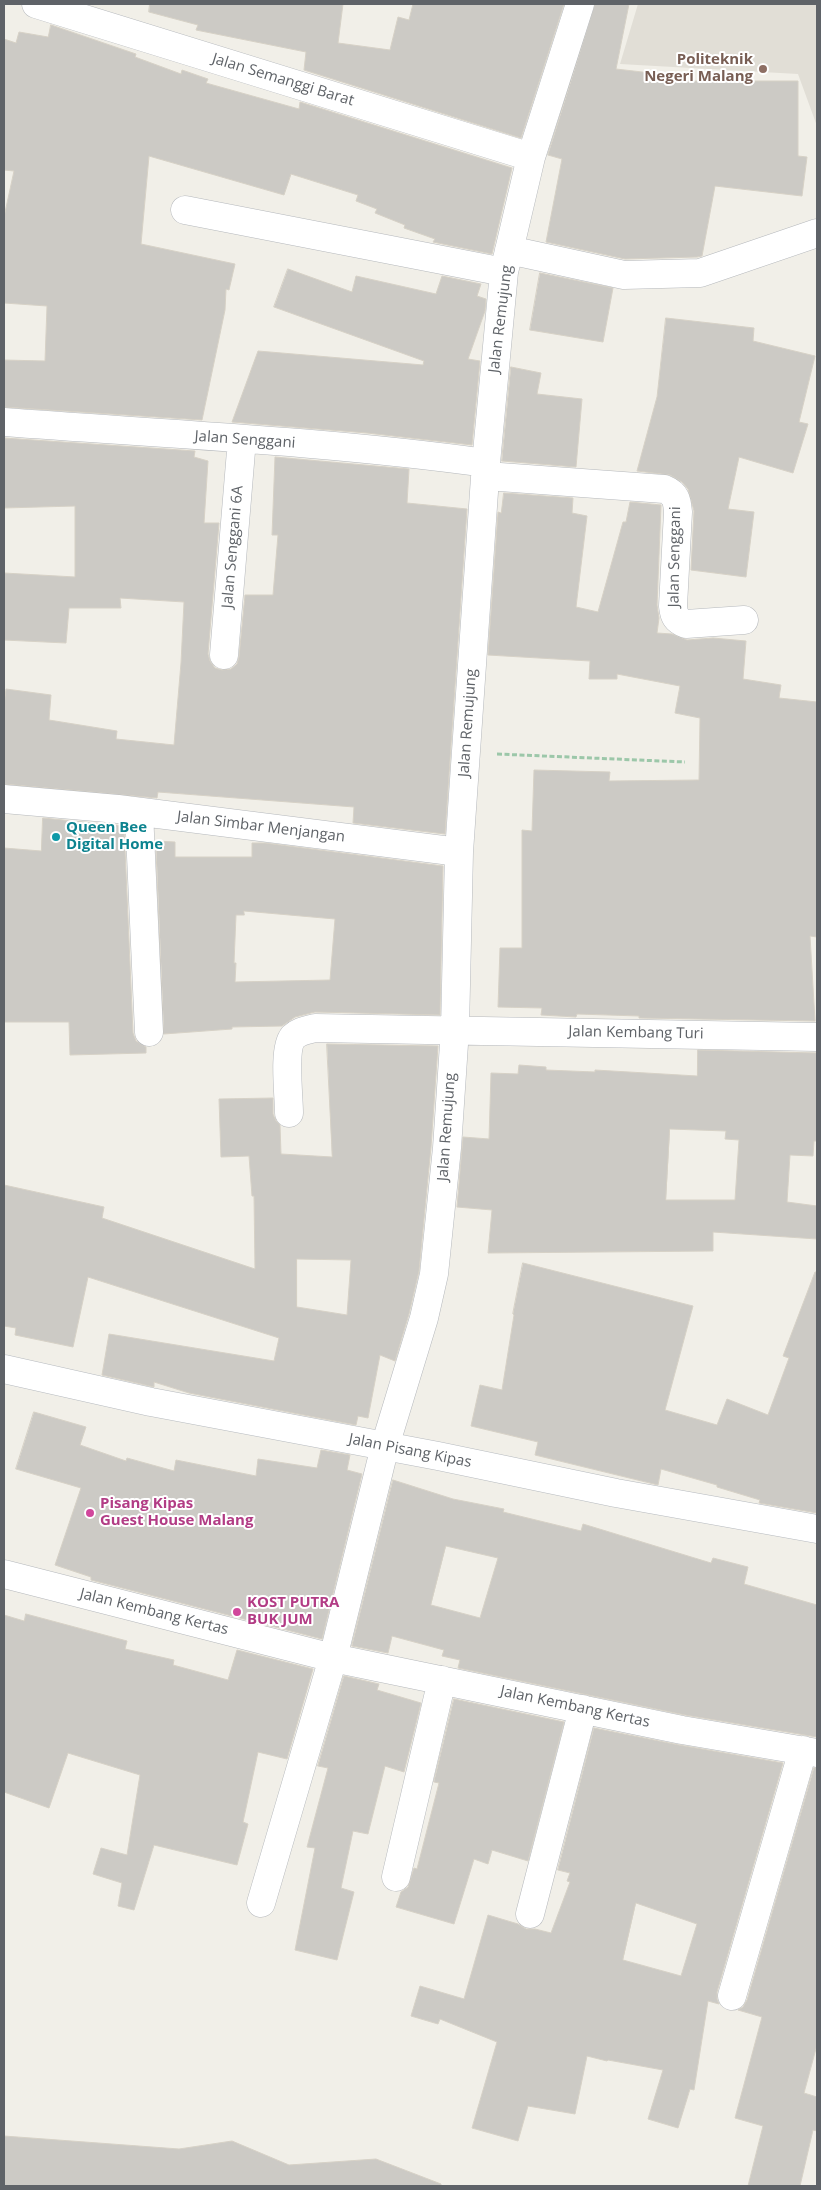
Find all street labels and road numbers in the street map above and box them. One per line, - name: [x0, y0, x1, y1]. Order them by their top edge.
- street label: Jalan Semanggi Barat: [210, 50, 356, 110]
- street label: Jalan Remujung: [485, 264, 517, 374]
- street label: Jalan Senggani: [194, 427, 296, 453]
- street label: Jalan Senggani 6A: [219, 485, 247, 609]
- street label: Jalan Senggani: [665, 506, 685, 608]
- street label: Jalan Remujung: [455, 668, 481, 778]
- street label: Jalan Simbar Menjangan: [176, 808, 346, 846]
- street label: Jalan Kembang Turi: [568, 1023, 704, 1043]
- street label: Jalan Remujung: [434, 1072, 460, 1182]
- street label: Jalan Pisang Kipas: [347, 1430, 473, 1472]
- street label: Jalan Kembang Kertas: [78, 1585, 230, 1639]
- street label: Jalan Kembang Kertas: [499, 1682, 651, 1732]

